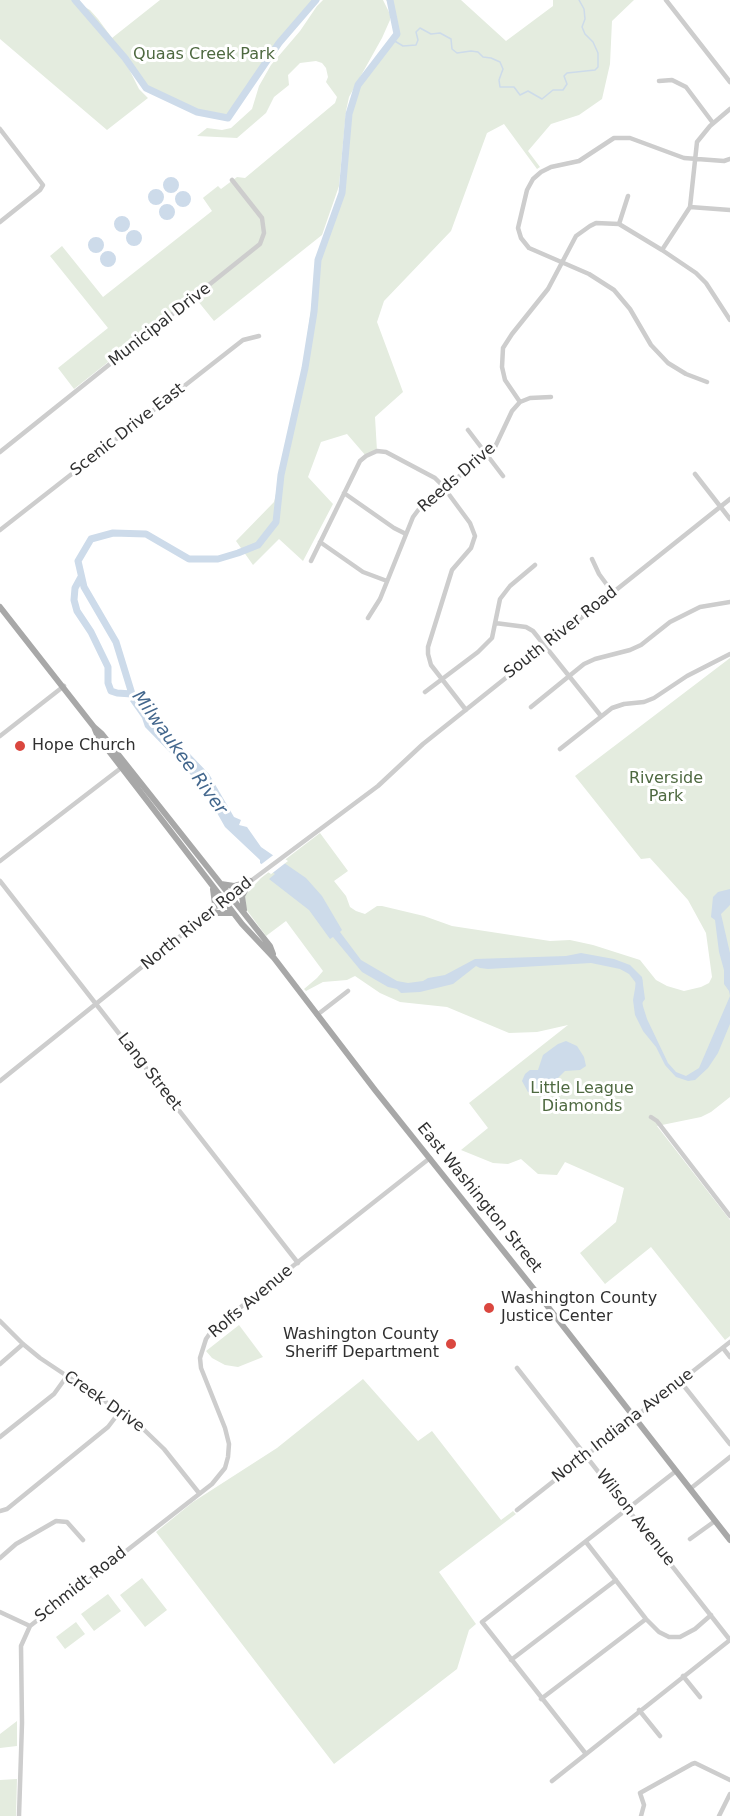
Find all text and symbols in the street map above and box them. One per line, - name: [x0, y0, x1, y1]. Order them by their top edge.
- park label: Quaas Creek Park: [133, 45, 275, 65]
- street label: Municipal Drive: [105, 279, 215, 371]
- street label: Scenic Drive East: [67, 379, 189, 481]
- street label: Reeds Drive: [414, 439, 500, 517]
- street label: South River Road: [501, 583, 621, 683]
- water label: Milwaukee River: [127, 687, 231, 819]
- place label: Hope Church: [32, 736, 136, 756]
- marker: Hope Church: [13, 739, 27, 753]
- park label: Riverside Park: [629, 769, 703, 807]
- street label: North River Road: [138, 874, 256, 974]
- street label: Lang Street: [113, 1030, 185, 1114]
- park label: Little League Diamonds: [530, 1079, 634, 1117]
- street label: East Washington Street: [413, 1119, 545, 1277]
- street label: Rolfs Avenue: [205, 1261, 297, 1343]
- place label: Washington County Justice Center: [501, 1289, 657, 1327]
- marker: Washington County Justice Center: [482, 1301, 496, 1315]
- place label: Washington County Sheriff Department: [283, 1325, 439, 1363]
- marker: Washington County Sheriff Department: [444, 1337, 458, 1351]
- street label: North Indiana Avenue: [549, 1365, 697, 1487]
- street label: Creek Drive: [60, 1367, 148, 1437]
- street label: Wilson Avenue: [591, 1466, 679, 1570]
- street label: Schmidt Road: [31, 1543, 131, 1627]

